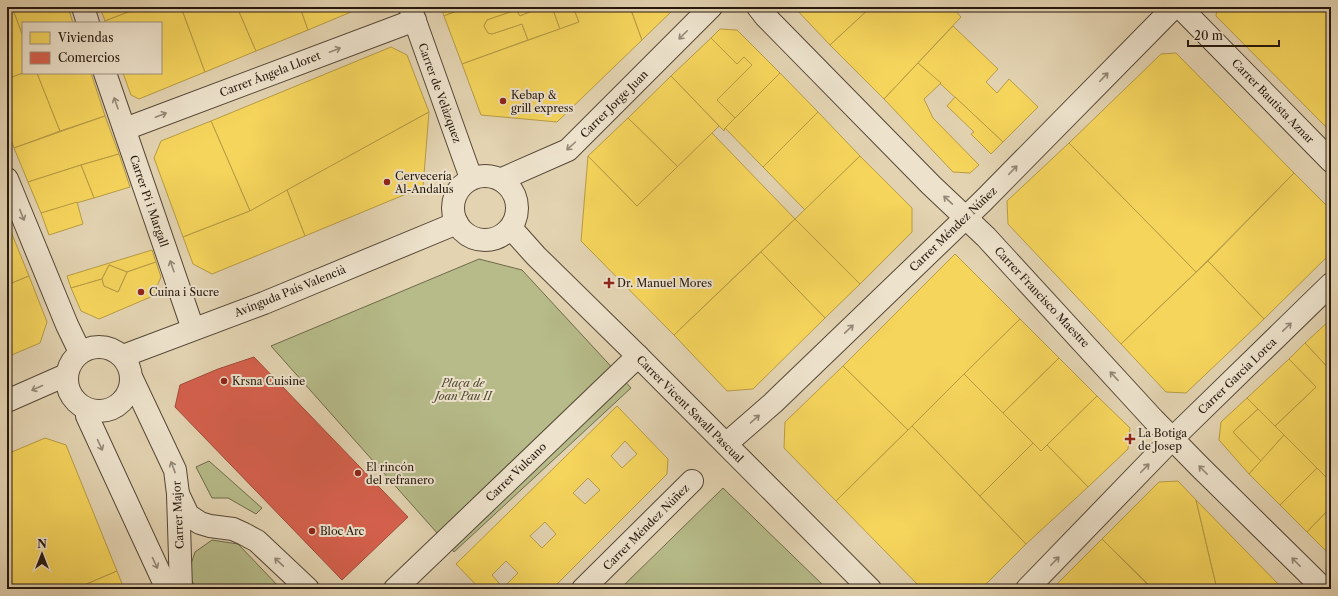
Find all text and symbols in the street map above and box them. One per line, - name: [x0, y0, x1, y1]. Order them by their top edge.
- legend: [22, 22, 162, 74]
- scale bar: [1188, 22, 1279, 48]
- text: 20 m: [1194, 28, 1223, 43]
- text: Viviendas: [57, 30, 113, 45]
- one-way arrow: [678, 30, 688, 40]
- street label: Carrer de Velàzquez: [415, 41, 465, 145]
- one-way arrow: [329, 45, 341, 53]
- street label: Carrer Ángela Lloret: [218, 48, 323, 100]
- text: Comercios: [58, 50, 120, 65]
- street label: Carrer Bautista Aznar: [1229, 56, 1317, 147]
- street label: Carrer Jorge Juan: [577, 67, 651, 141]
- one-way arrow: [1099, 72, 1109, 82]
- place label: Kebap & grill express: [511, 88, 574, 115]
- marker: Kebap & grill express: [498, 96, 508, 106]
- one-way arrow: [111, 98, 119, 110]
- one-way arrow: [155, 111, 168, 118]
- one-way arrow: [566, 141, 576, 151]
- street label: Carrer Pi i Margall: [127, 153, 172, 249]
- one-way arrow: [1008, 165, 1018, 175]
- place label: Cervecería Al-Andalus: [394, 169, 454, 196]
- marker: Cervecería Al-Andalus: [382, 177, 392, 187]
- street label: Carrer Méndez Núñez: [906, 183, 1000, 274]
- one-way arrow: [943, 196, 953, 205]
- one-way arrow: [18, 209, 26, 221]
- street label: Carrer Francisco Maestre: [992, 244, 1092, 350]
- one-way arrow: [167, 260, 175, 272]
- street label: Avinguda País Valencià: [231, 262, 348, 320]
- place label: Dr. Manuel Mores: [617, 276, 712, 290]
- marker: Dr. Manuel Mores: [604, 278, 614, 288]
- place label: Cuina i Sucre: [149, 285, 219, 299]
- marker: Cuina i Sucre: [136, 287, 146, 297]
- one-way arrow: [1282, 322, 1292, 332]
- one-way arrow: [844, 324, 854, 334]
- street label: Carrer García Lorca: [1195, 335, 1279, 417]
- street label: Carrer Vicent Savall Pascual: [634, 353, 747, 466]
- one-way arrow: [1109, 371, 1119, 381]
- place label: Krsna Cuisine: [232, 374, 305, 388]
- marker: Krsna Cuisine: [219, 376, 229, 386]
- park label: Plaça de Joan Pau II: [432, 376, 493, 403]
- one-way arrow: [31, 385, 43, 392]
- one-way arrow: [750, 414, 760, 423]
- place label: La Botiga de Josep: [1138, 426, 1187, 453]
- marker: La Botiga de Josep: [1125, 434, 1135, 444]
- one-way arrow: [97, 439, 104, 451]
- street label: Carrer Vulcano: [483, 439, 549, 504]
- place label: El rincón del refranero: [366, 460, 435, 487]
- one-way arrow: [169, 461, 177, 473]
- one-way arrow: [1140, 463, 1149, 473]
- one-way arrow: [1198, 466, 1208, 475]
- marker: El rincón del refranero: [353, 468, 363, 478]
- street label: Carrer Major: [169, 480, 187, 549]
- street label: Carrer Méndez Núñez: [600, 481, 692, 573]
- place label: Bloc Arc: [320, 524, 365, 538]
- marker: Bloc Arc: [307, 526, 317, 536]
- north arrow: [22, 534, 62, 574]
- text: N: [37, 537, 47, 551]
- one-way arrow: [1050, 556, 1059, 566]
- one-way arrow: [152, 557, 159, 569]
- one-way arrow: [1291, 557, 1301, 567]
- one-way arrow: [274, 558, 284, 567]

